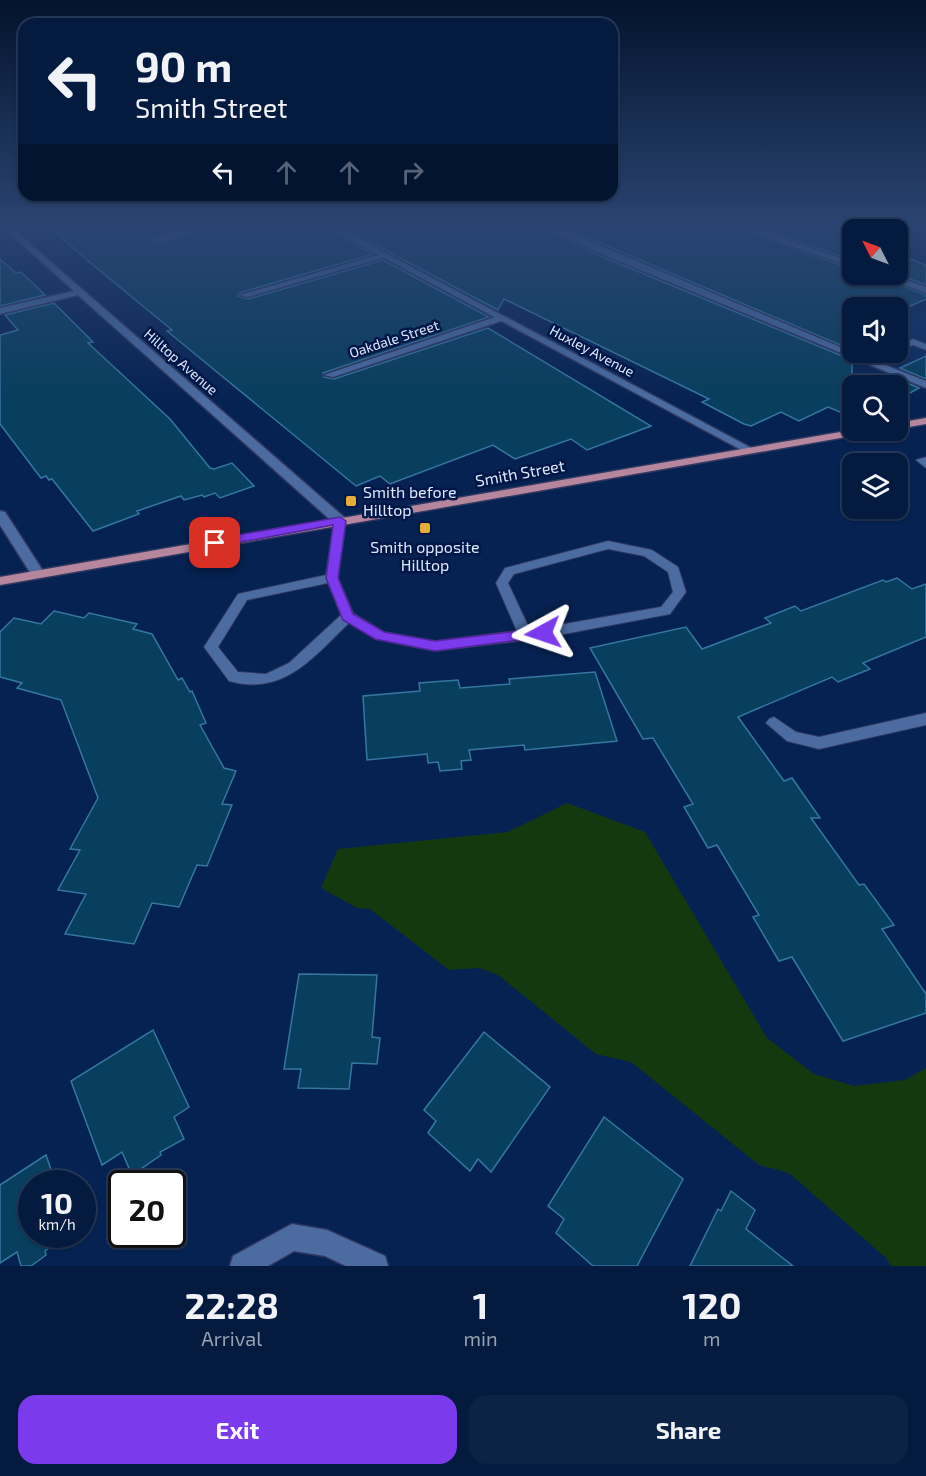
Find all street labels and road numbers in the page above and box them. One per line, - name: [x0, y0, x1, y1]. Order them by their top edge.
- street label: Oakdale Street: [347, 316, 441, 361]
- street label: Huxley Avenue: [547, 321, 637, 380]
- street label: Hilltop Avenue: [141, 325, 222, 398]
- street label: Smith Street: [474, 455, 566, 490]

